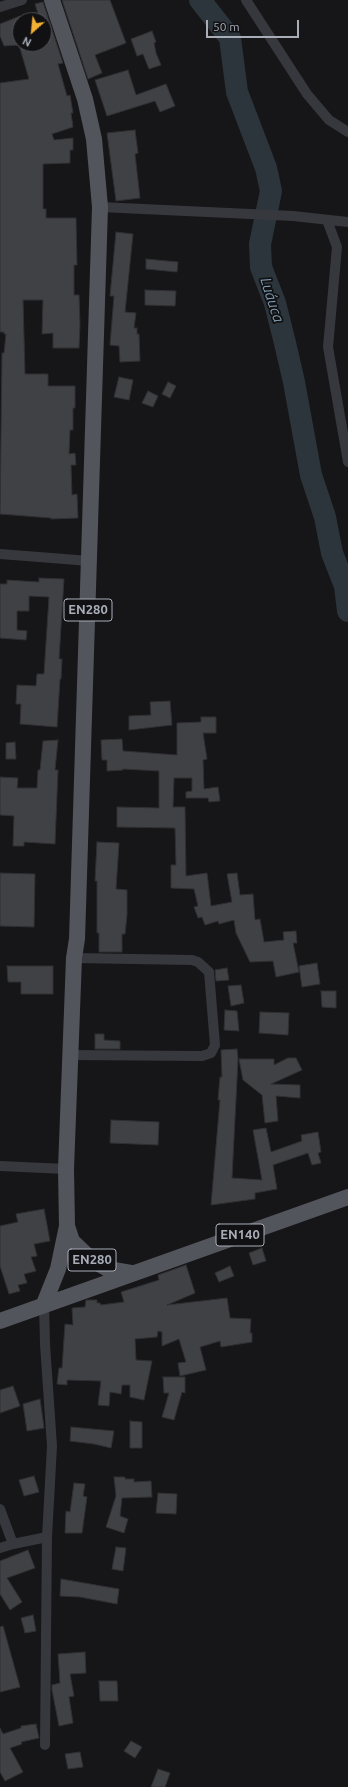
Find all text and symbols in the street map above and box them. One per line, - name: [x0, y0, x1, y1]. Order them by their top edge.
- north arrow: [12, 12, 52, 52]
- scale bar: [208, 12, 301, 38]
- text: 50 m: [213, 20, 240, 33]
- text: N: [21, 35, 33, 49]
- water label: Luáuca: [256, 275, 288, 325]
- road number: EN280: [64, 599, 112, 621]
- road number: EN140: [216, 1224, 264, 1246]
- road number: EN280: [68, 1249, 116, 1271]

